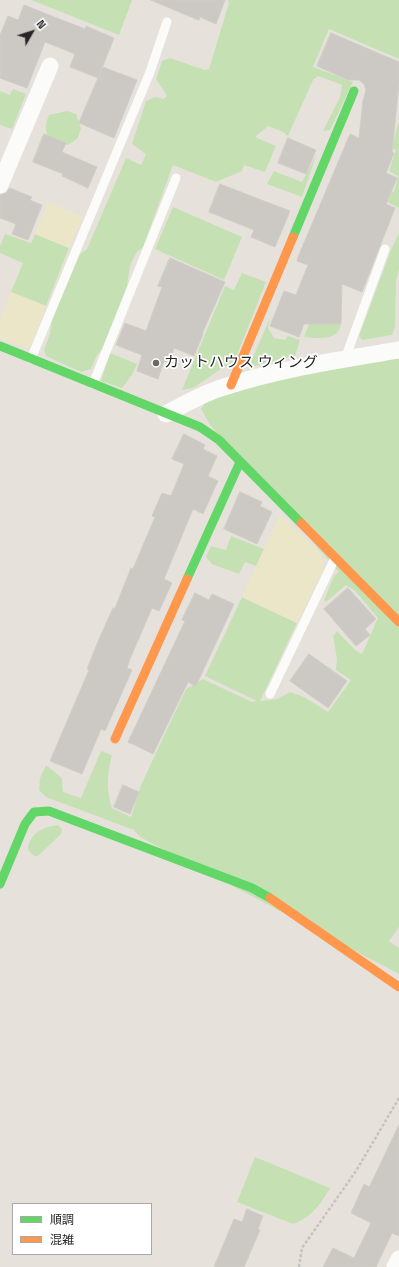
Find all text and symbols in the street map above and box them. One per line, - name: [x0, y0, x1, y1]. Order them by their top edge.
- north arrow: [12, 12, 52, 52]
- text: N: [34, 17, 49, 32]
- place label: カットハウス ウィング: [164, 354, 318, 372]
- marker: カットハウス ウィング: [151, 358, 161, 368]
- legend: [12, 1203, 152, 1255]
- text: 順調: [50, 1212, 74, 1228]
- text: 混雑: [50, 1232, 74, 1248]

